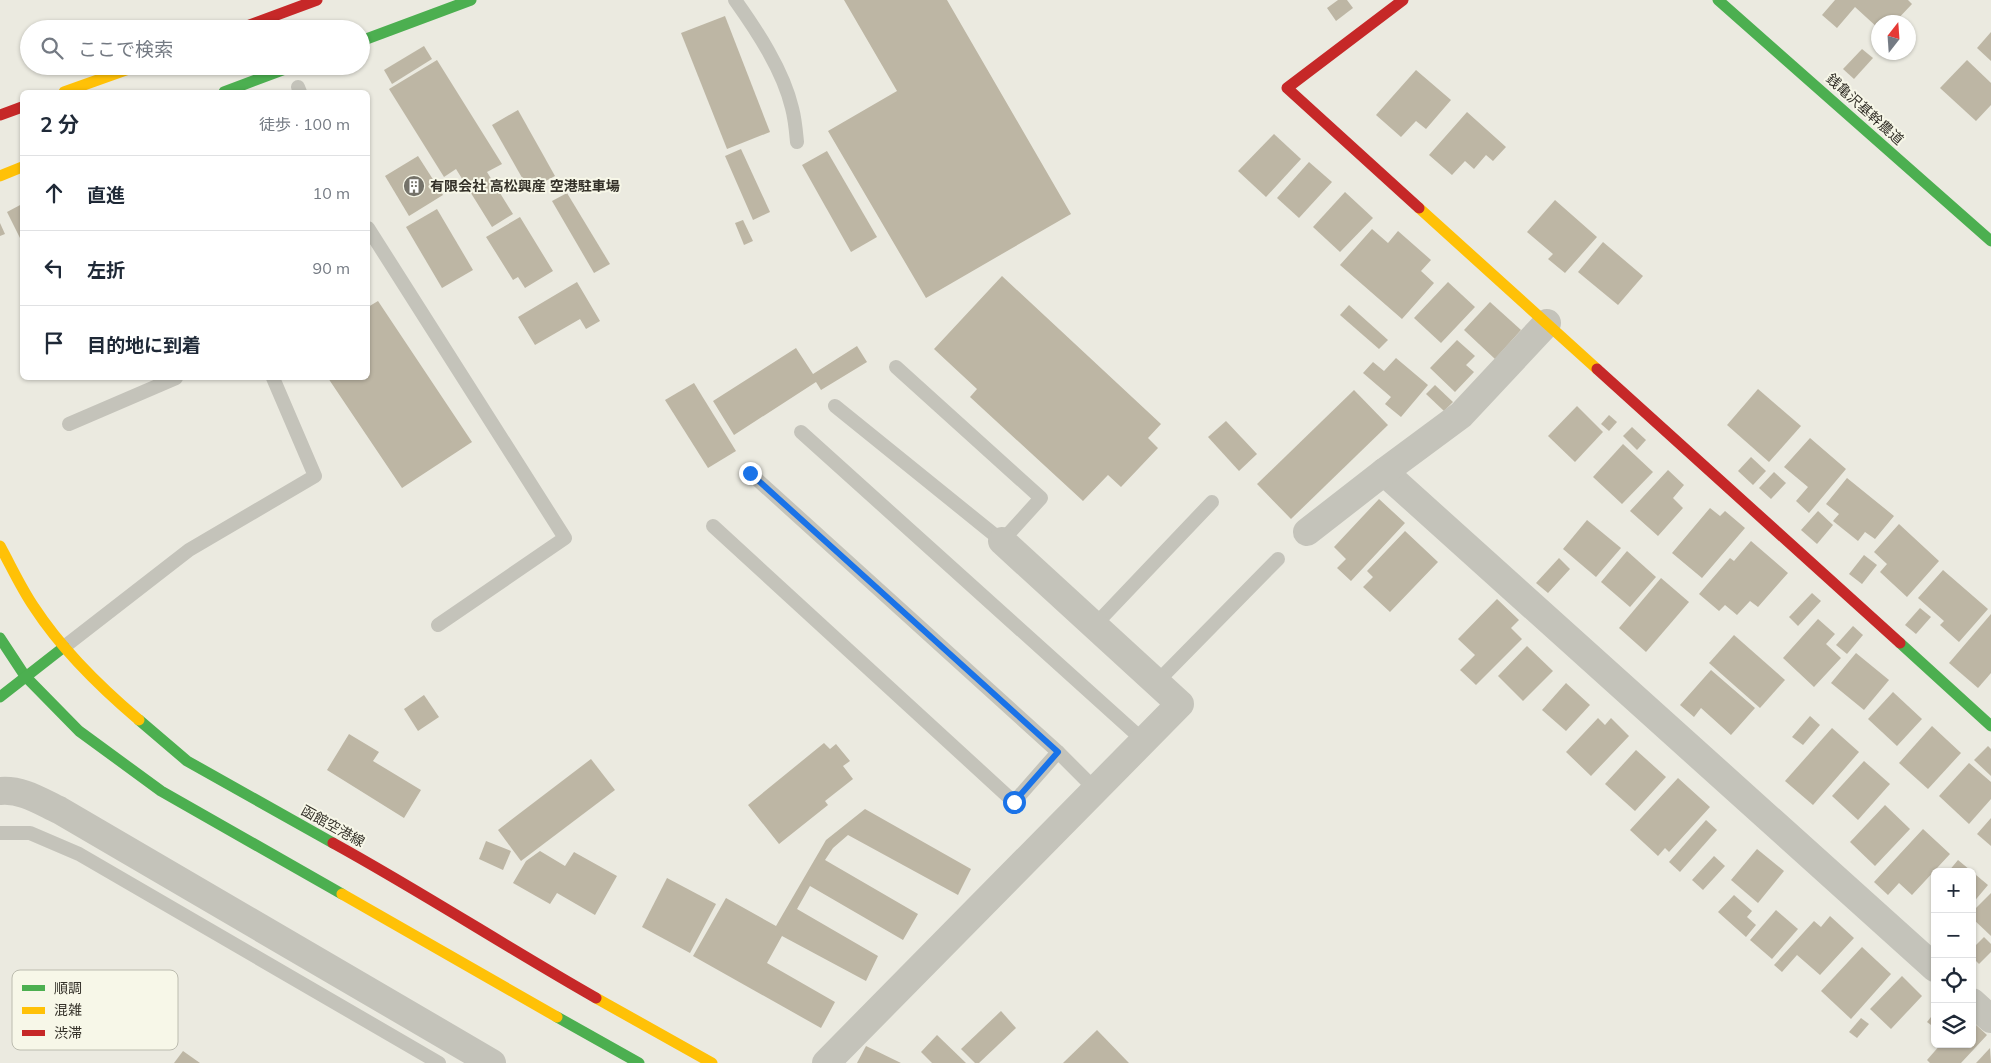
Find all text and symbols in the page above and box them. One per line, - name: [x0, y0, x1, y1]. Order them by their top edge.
- north arrow: [1871, 15, 1916, 60]
- search box: [20, 20, 370, 75]
- icon: search: [38, 34, 66, 62]
- text: ここで検索: [78, 37, 173, 61]
- street label: 銭亀沢基幹農道: [1823, 70, 1907, 148]
- text: 2 分: [40, 111, 79, 137]
- text: 徒歩 · 100 m: [259, 114, 350, 134]
- building icon: 有限会社 高松興産 空港駐車場: [402, 174, 426, 198]
- place label: 有限会社 高松興産 空港駐車場: [430, 177, 620, 195]
- icon: ahead: [40, 179, 68, 207]
- text: 直進: [87, 183, 125, 207]
- text: 10 m: [313, 183, 350, 203]
- icon: left: [40, 254, 68, 282]
- text: 左折: [87, 258, 125, 282]
- text: 90 m: [313, 258, 350, 278]
- icon: arrive: [40, 329, 68, 357]
- text: 目的地に到着: [87, 333, 201, 357]
- route end: [739, 462, 762, 485]
- route start: [1003, 791, 1026, 814]
- street label: 函館空港線: [298, 801, 368, 851]
- map controls: [1931, 868, 1976, 1048]
- button: +: [1931, 868, 1976, 913]
- button: −: [1931, 913, 1976, 958]
- button: locate: [1931, 958, 1976, 1003]
- legend: [12, 970, 178, 1050]
- text: 順調: [54, 979, 82, 997]
- text: 混雑: [54, 1001, 82, 1019]
- button: layers: [1931, 1003, 1976, 1048]
- text: 渋滞: [54, 1024, 82, 1042]

